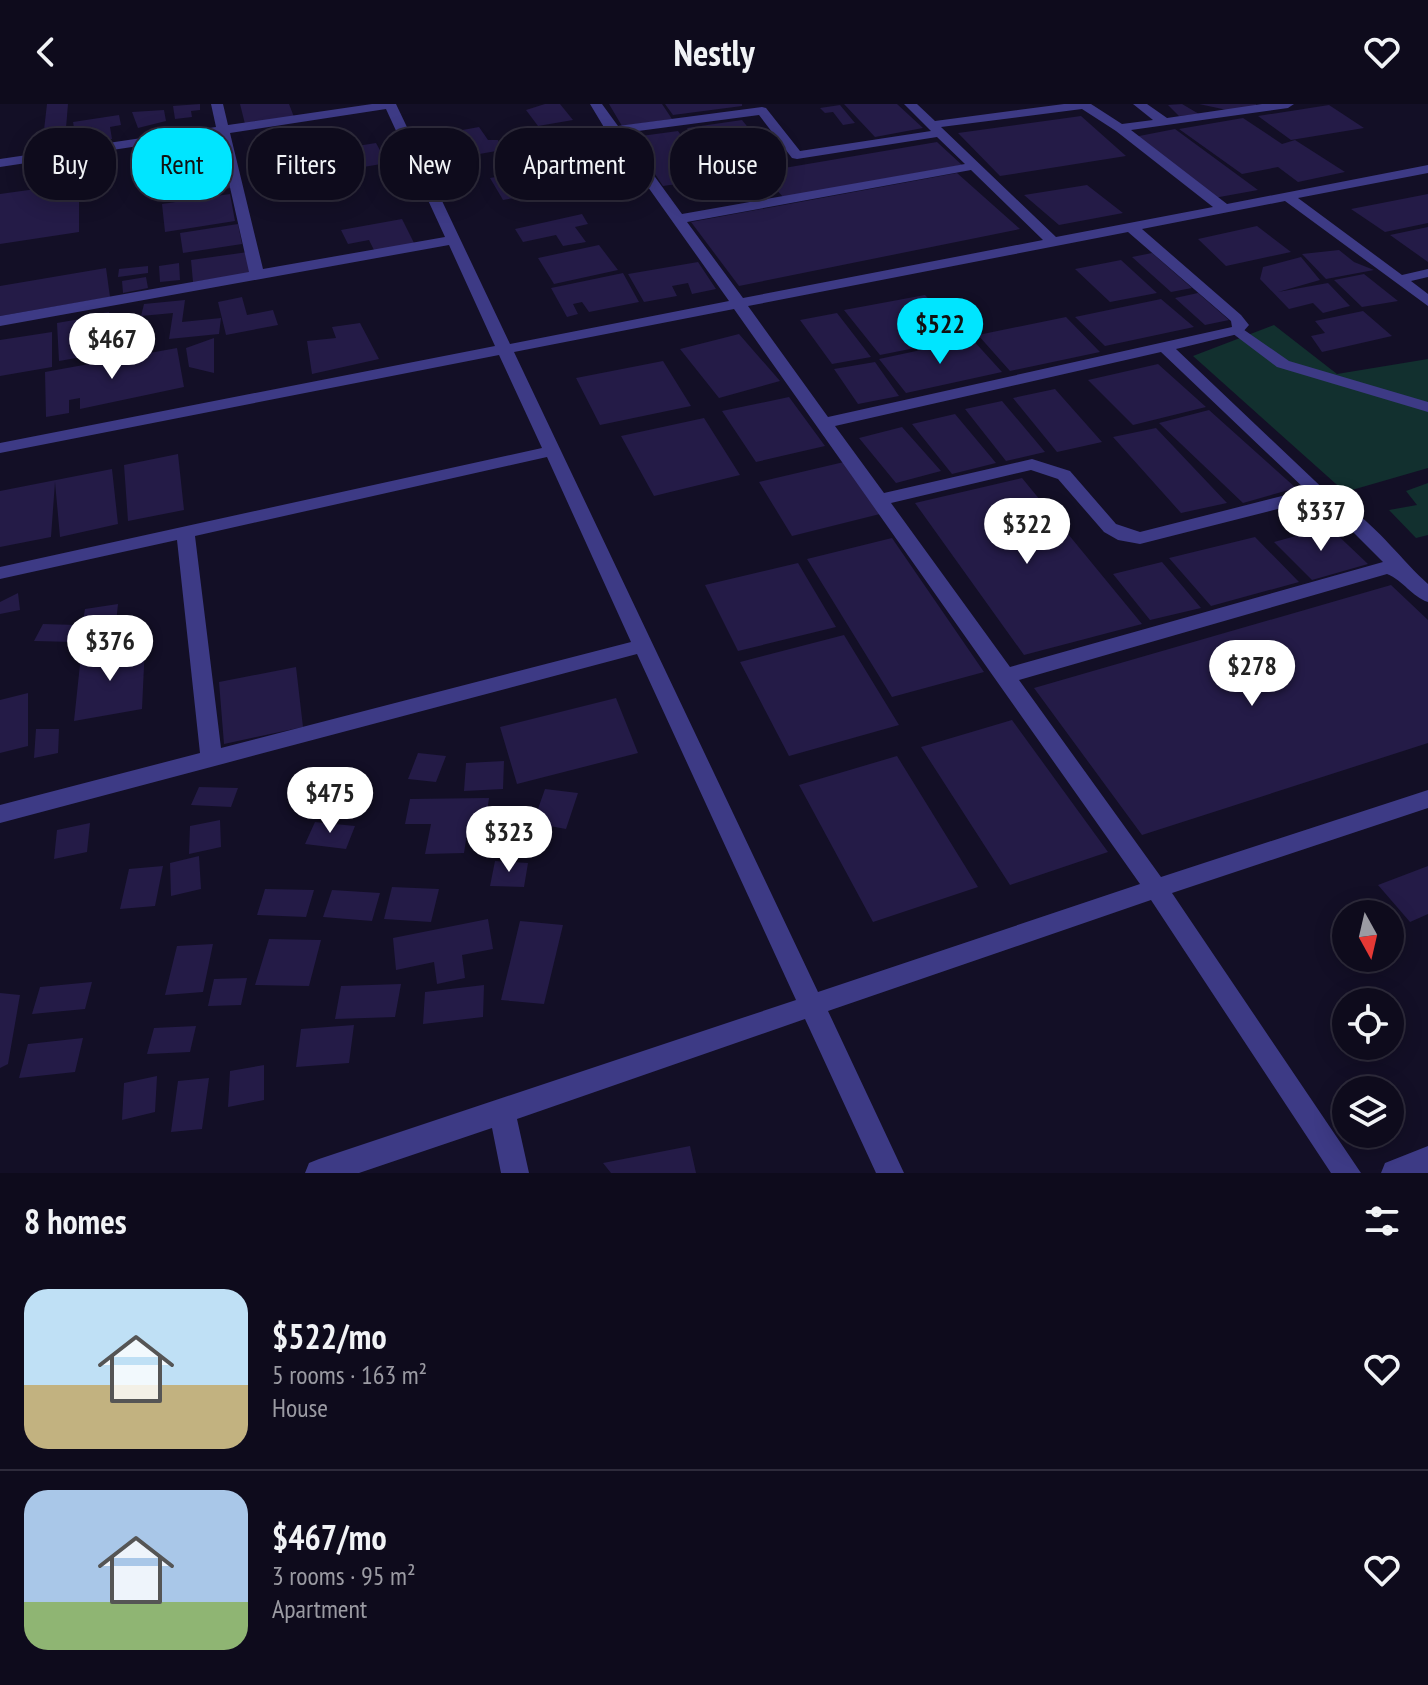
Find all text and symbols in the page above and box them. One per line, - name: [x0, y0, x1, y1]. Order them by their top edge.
- text: Nestly: [673, 29, 755, 76]
- icon: back: [24, 30, 68, 74]
- icon: heart: [1360, 30, 1404, 74]
- chip: Buy: [24, 128, 116, 200]
- chip: Rent: [132, 128, 232, 200]
- chip: Filters: [248, 128, 364, 200]
- chip: New: [380, 128, 479, 200]
- chip: Apartment: [495, 128, 654, 200]
- chip: House: [670, 128, 786, 200]
- pin: $522: [893, 298, 987, 366]
- text: $522: [915, 307, 965, 340]
- pin: $467: [65, 313, 159, 381]
- text: $467: [87, 322, 137, 355]
- pin: $337: [1274, 485, 1368, 553]
- text: $337: [1296, 494, 1346, 527]
- pin: $322: [980, 498, 1074, 566]
- text: $322: [1002, 507, 1052, 540]
- pin: $376: [63, 615, 157, 683]
- text: $376: [85, 624, 135, 657]
- pin: $278: [1205, 640, 1299, 708]
- text: $278: [1227, 649, 1277, 682]
- pin: $475: [283, 767, 377, 835]
- text: $475: [305, 776, 355, 809]
- pin: $323: [462, 806, 556, 874]
- text: $323: [484, 815, 534, 848]
- north arrow: [1332, 900, 1404, 972]
- map controls: [1332, 900, 1404, 1148]
- button: locate: [1332, 988, 1404, 1060]
- button: layers: [1332, 1076, 1404, 1148]
- text: 8 homes: [24, 1199, 127, 1243]
- icon: filters: [1360, 1199, 1404, 1243]
- text: $522/mo: [272, 1314, 387, 1358]
- icon: home: [88, 1321, 184, 1417]
- icon: heart: [1360, 1347, 1404, 1391]
- text: 5 rooms · 163 m²: [272, 1358, 427, 1391]
- text: House: [272, 1391, 328, 1424]
- text: $467/mo: [272, 1515, 387, 1559]
- icon: home: [88, 1522, 184, 1618]
- icon: heart: [1360, 1548, 1404, 1592]
- text: 3 rooms · 95 m²: [272, 1559, 416, 1592]
- text: Apartment: [272, 1592, 367, 1625]

